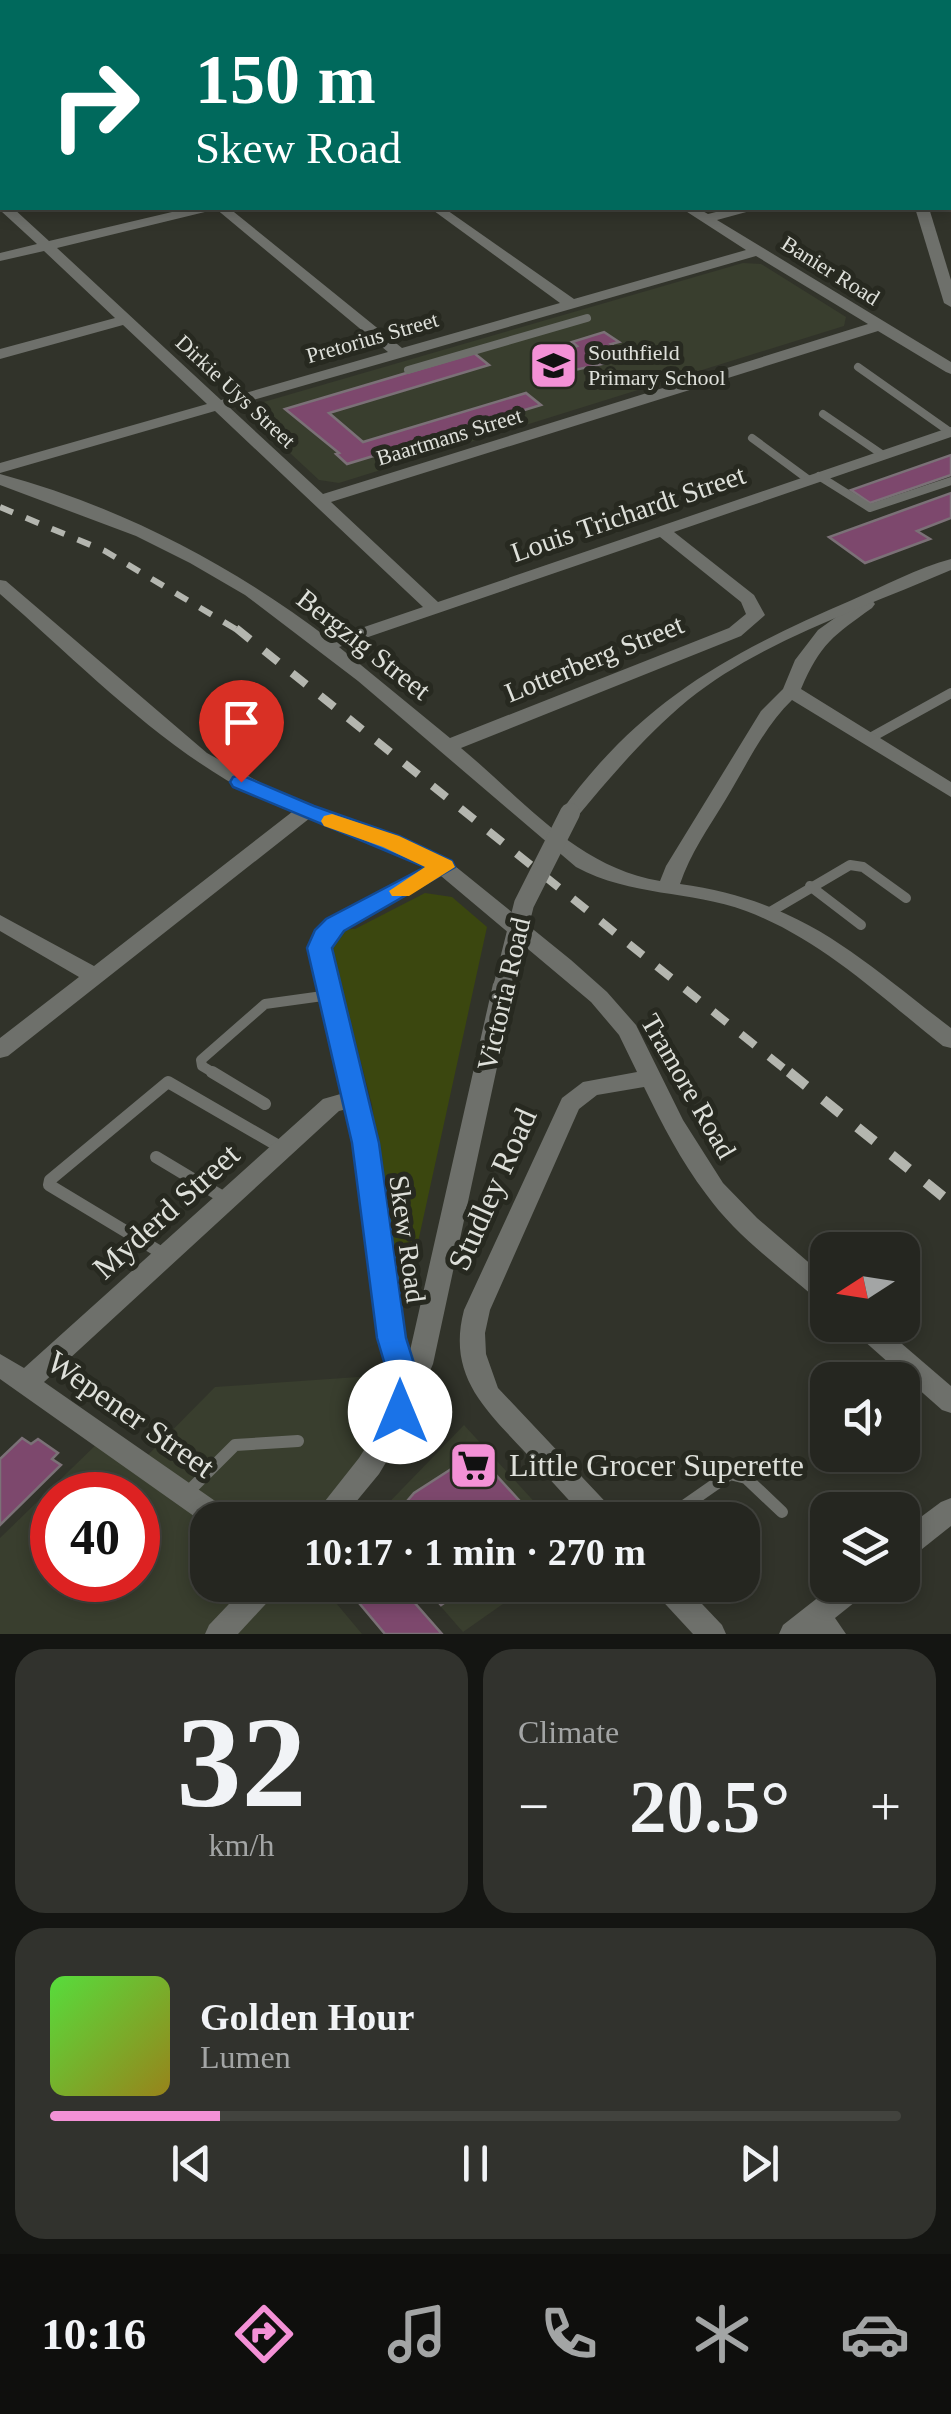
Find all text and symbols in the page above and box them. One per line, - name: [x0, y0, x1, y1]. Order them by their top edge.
- icon: right: [30, 40, 160, 170]
- text: 150 m: [195, 41, 376, 118]
- text: Skew Road: [195, 123, 401, 173]
- street label: Banier Road: [777, 231, 884, 310]
- street label: Pretorius Street: [303, 307, 441, 368]
- street label: Dirkie Uys Street: [171, 330, 300, 453]
- school or university icon: Southfield Primary School: [527, 339, 579, 391]
- place label: Southfield Primary School: [588, 340, 726, 390]
- street label: Baartmans Street: [373, 402, 525, 470]
- street label: Louis Trichardt Street: [507, 459, 750, 568]
- street label: Bergzig Street: [291, 583, 437, 706]
- street label: Lotterberg Street: [500, 608, 688, 708]
- pin: [199, 680, 284, 783]
- icon: arrive: [214, 695, 269, 750]
- street label: Victoria Road: [471, 915, 536, 1074]
- street label: Tramore Road: [635, 1009, 742, 1164]
- street label: Studley Road: [440, 1103, 544, 1275]
- street label: Myderd Street: [86, 1136, 246, 1286]
- street label: Skew Road: [383, 1173, 432, 1305]
- north arrow: [810, 1232, 920, 1342]
- map controls: [810, 1232, 920, 1602]
- street label: Wepener Street: [41, 1343, 222, 1485]
- position arrow: [348, 1360, 452, 1464]
- button: sound: [810, 1362, 920, 1472]
- supermarket icon: Little Grocer Superette: [448, 1439, 500, 1491]
- place label: Little Grocer Superette: [509, 1447, 804, 1483]
- speed limit sign: 40: [30, 1472, 160, 1602]
- button: layers: [810, 1492, 920, 1602]
- text: 10:17 · 1 min · 270 m: [304, 1531, 646, 1573]
- text: 32: [177, 1690, 307, 1834]
- text: Climate: [518, 1714, 619, 1750]
- text: 20.5°: [629, 1765, 790, 1848]
- text: −: [518, 1776, 549, 1837]
- text: +: [870, 1776, 901, 1837]
- text: km/h: [209, 1827, 274, 1863]
- text: Golden Hour: [200, 1996, 414, 2038]
- text: Lumen: [200, 2039, 291, 2075]
- icon: previous: [164, 2136, 219, 2191]
- icon: pause: [448, 2136, 503, 2191]
- icon: next: [732, 2136, 787, 2191]
- icon: directions: [229, 2299, 299, 2369]
- icon: music: [382, 2299, 452, 2369]
- icon: phone: [534, 2299, 604, 2369]
- icon: climate: [687, 2299, 757, 2369]
- icon: car: [840, 2299, 910, 2369]
- text: 10:16: [41, 2309, 146, 2359]

